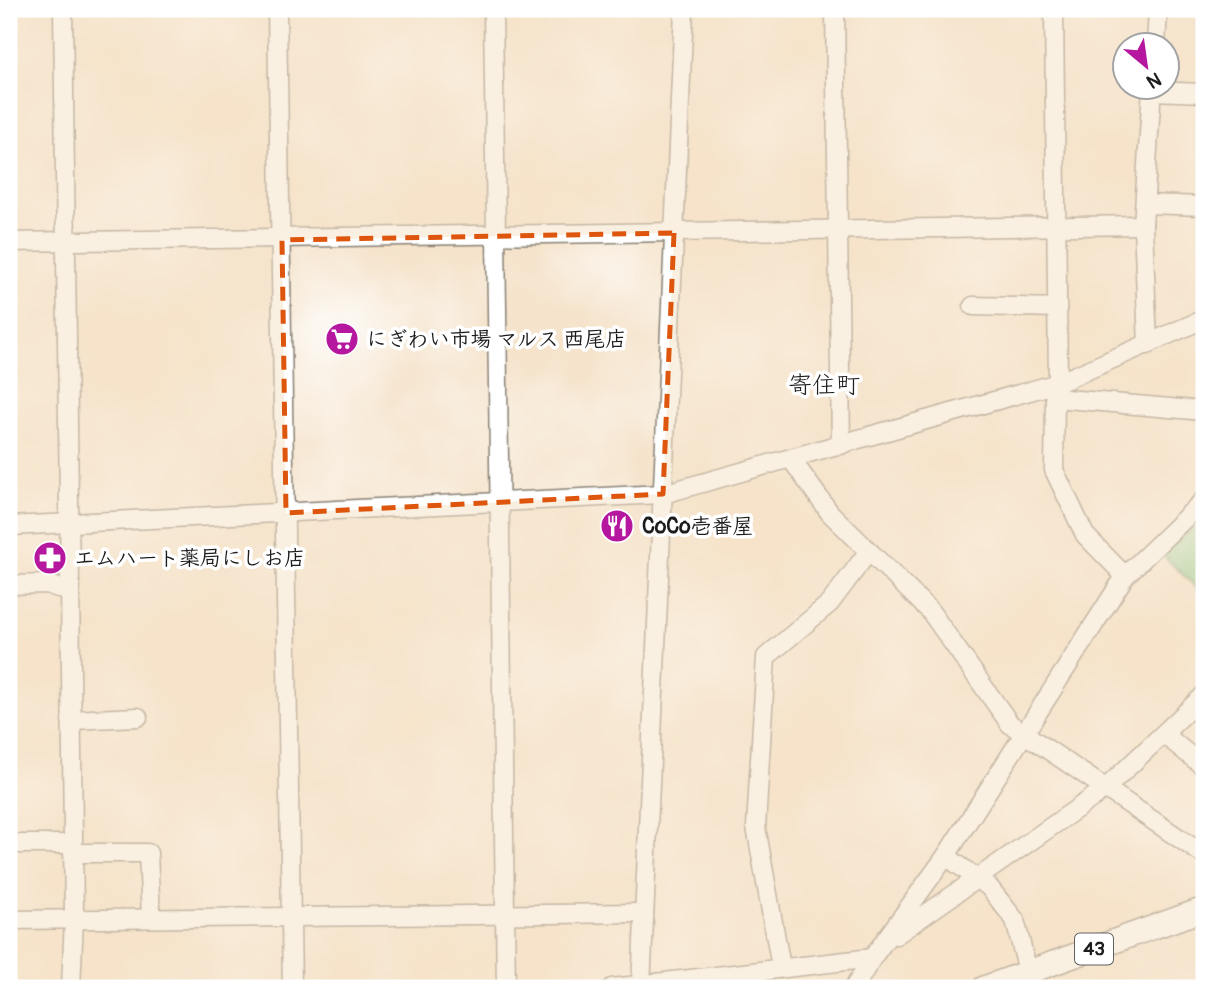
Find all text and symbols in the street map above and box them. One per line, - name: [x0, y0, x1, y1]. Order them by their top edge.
- north arrow: [1112, 32, 1182, 102]
- text: N: [1142, 66, 1165, 94]
- supermarket icon: にぎわい市場 マルス 西尾店: [323, 320, 361, 358]
- place label: にぎわい市場 マルス 西尾店: [366, 326, 626, 353]
- district label: 寄住町: [788, 371, 860, 400]
- restaurant icon: CoCo壱番屋: [598, 507, 636, 545]
- place label: CoCo壱番屋: [642, 513, 753, 540]
- pharmacy icon: エムハート薬局にしお店: [31, 539, 69, 577]
- place label: エムハート薬局にしお店: [74, 545, 305, 572]
- road number: 43: [1075, 934, 1113, 965]

